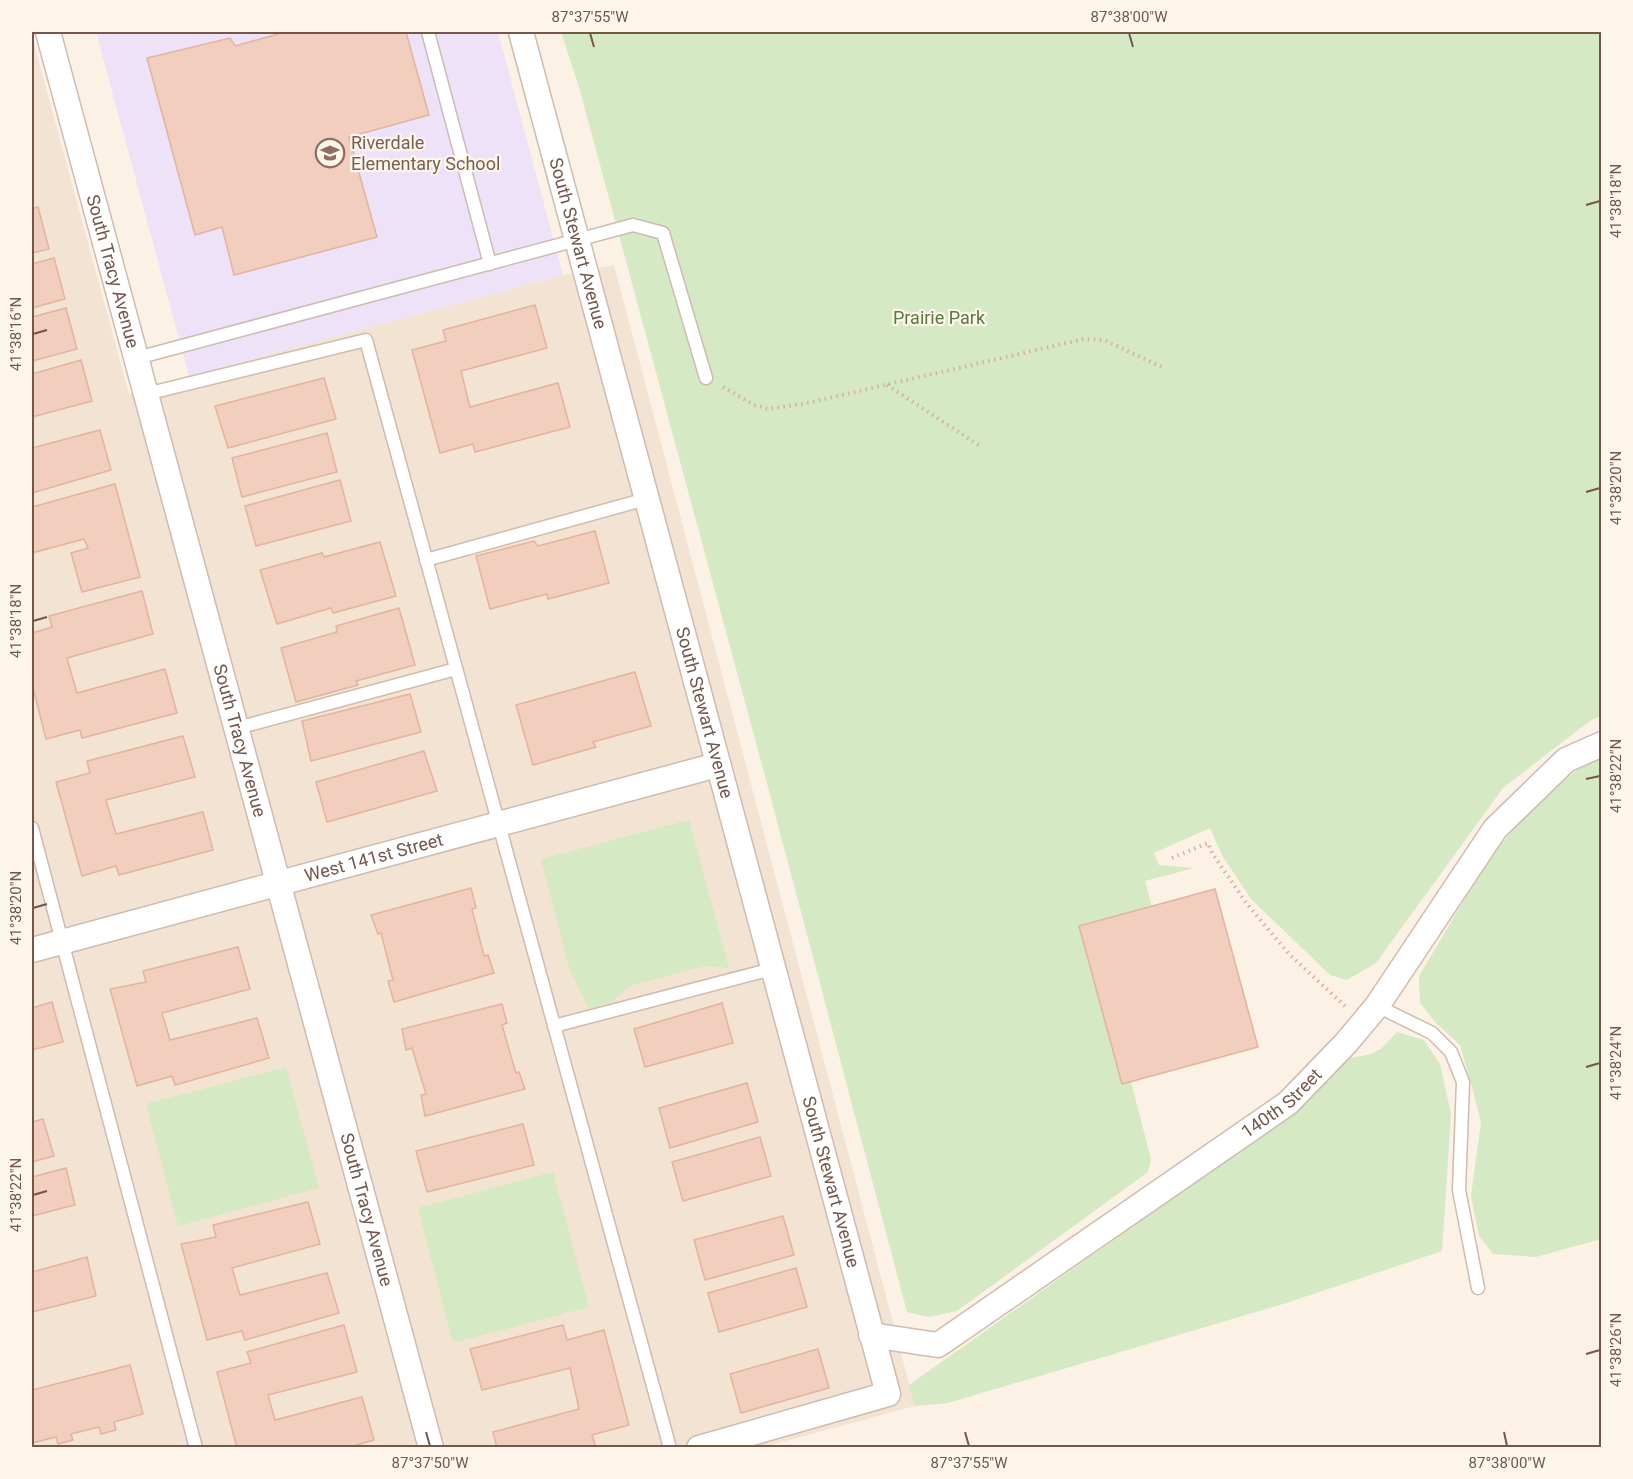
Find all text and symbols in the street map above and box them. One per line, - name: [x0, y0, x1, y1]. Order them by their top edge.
- text: 87°37'55"W: [552, 8, 628, 26]
- text: 87°38'00"W: [1091, 8, 1167, 26]
- place label: Riverdale Elementary School: [351, 132, 500, 174]
- school or university icon: Riverdale Elementary School: [314, 137, 346, 169]
- street label: South Stewart Avenue: [545, 155, 612, 331]
- text: 41°38'18"N: [1607, 164, 1625, 238]
- street label: South Tracy Avenue: [82, 192, 144, 350]
- text: 41°38'16"N: [7, 297, 25, 371]
- park label: Prairie Park: [893, 307, 986, 328]
- text: 41°38'20"N: [1607, 451, 1625, 525]
- text: 41°38'18"N: [7, 584, 25, 658]
- street label: South Stewart Avenue: [672, 625, 738, 801]
- street label: South Tracy Avenue: [209, 662, 271, 819]
- text: 41°38'22"N: [1607, 739, 1625, 813]
- street label: West 141st Street: [302, 828, 445, 886]
- text: 41°38'20"N: [7, 871, 25, 945]
- text: 41°38'24"N: [1607, 1026, 1625, 1100]
- street label: 140th Street: [1237, 1064, 1326, 1142]
- street label: South Stewart Avenue: [798, 1094, 864, 1270]
- street label: South Tracy Avenue: [336, 1131, 398, 1288]
- text: 41°38'22"N: [7, 1158, 25, 1232]
- text: 41°38'26"N: [1607, 1313, 1625, 1387]
- text: 87°37'50"W: [392, 1454, 468, 1472]
- text: 87°37'55"W: [931, 1454, 1007, 1472]
- text: 87°38'00"W: [1469, 1454, 1545, 1472]

